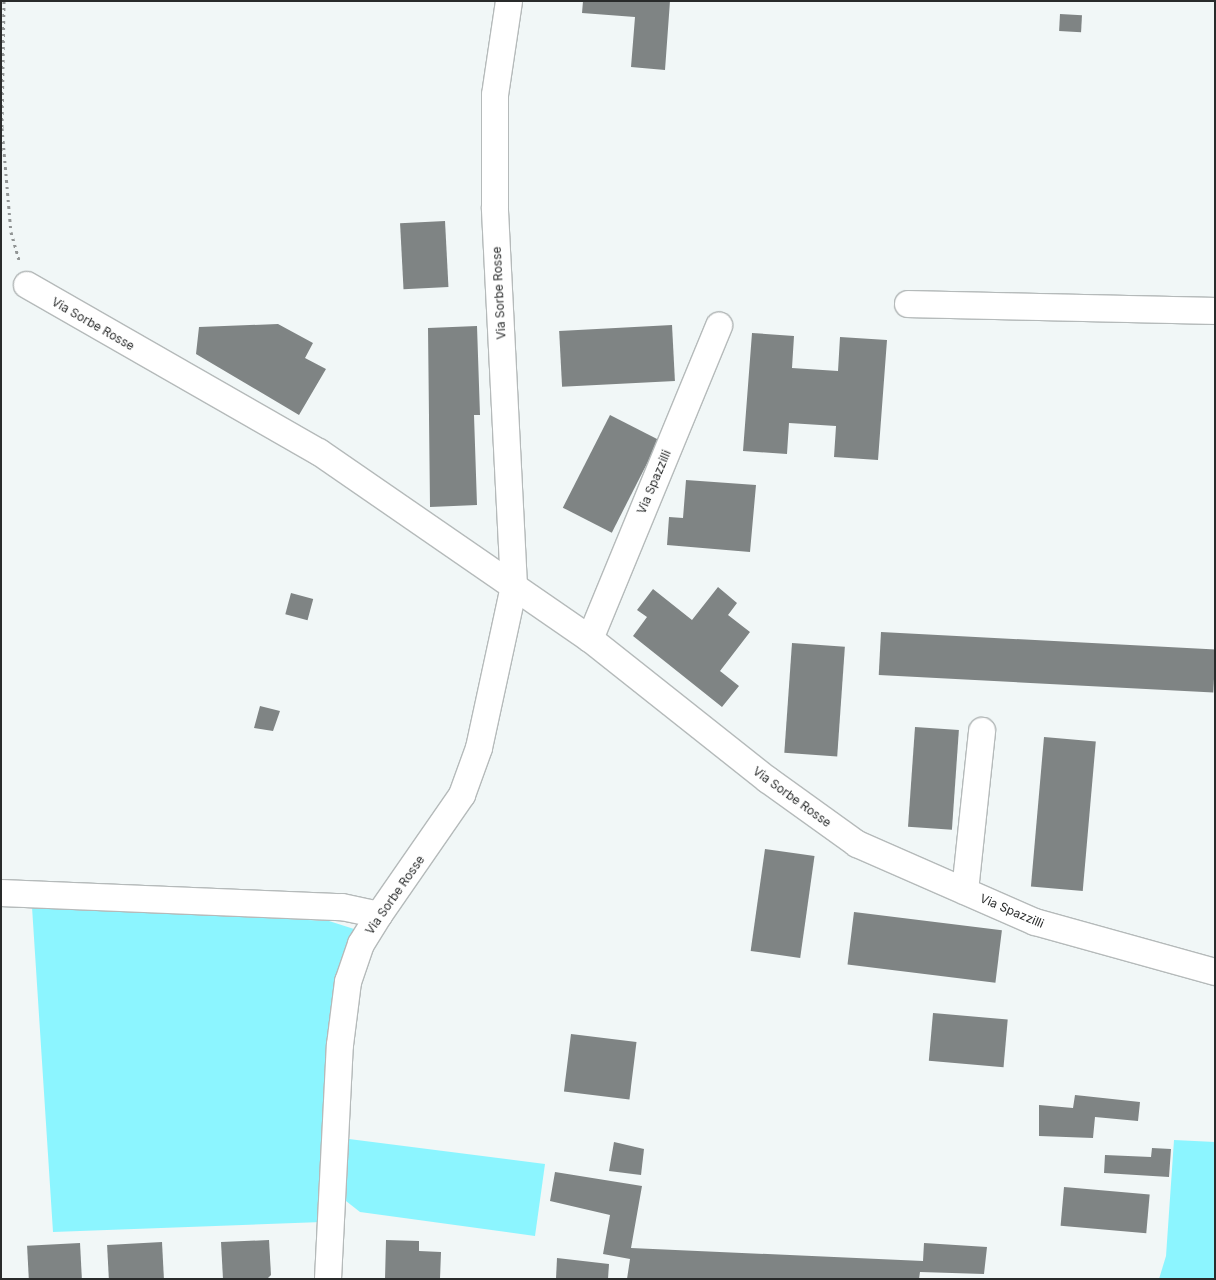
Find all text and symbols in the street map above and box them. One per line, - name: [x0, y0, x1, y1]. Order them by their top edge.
- street label: Via Sorbe Rosse: [489, 246, 509, 340]
- street label: Via Sorbe Rosse: [49, 295, 137, 353]
- street label: Via Spazzilli: [634, 448, 674, 516]
- street label: Via Sorbe Rosse: [750, 764, 834, 830]
- street label: Via Sorbe Rosse: [362, 853, 428, 937]
- street label: Via Spazzilli: [978, 891, 1046, 931]

